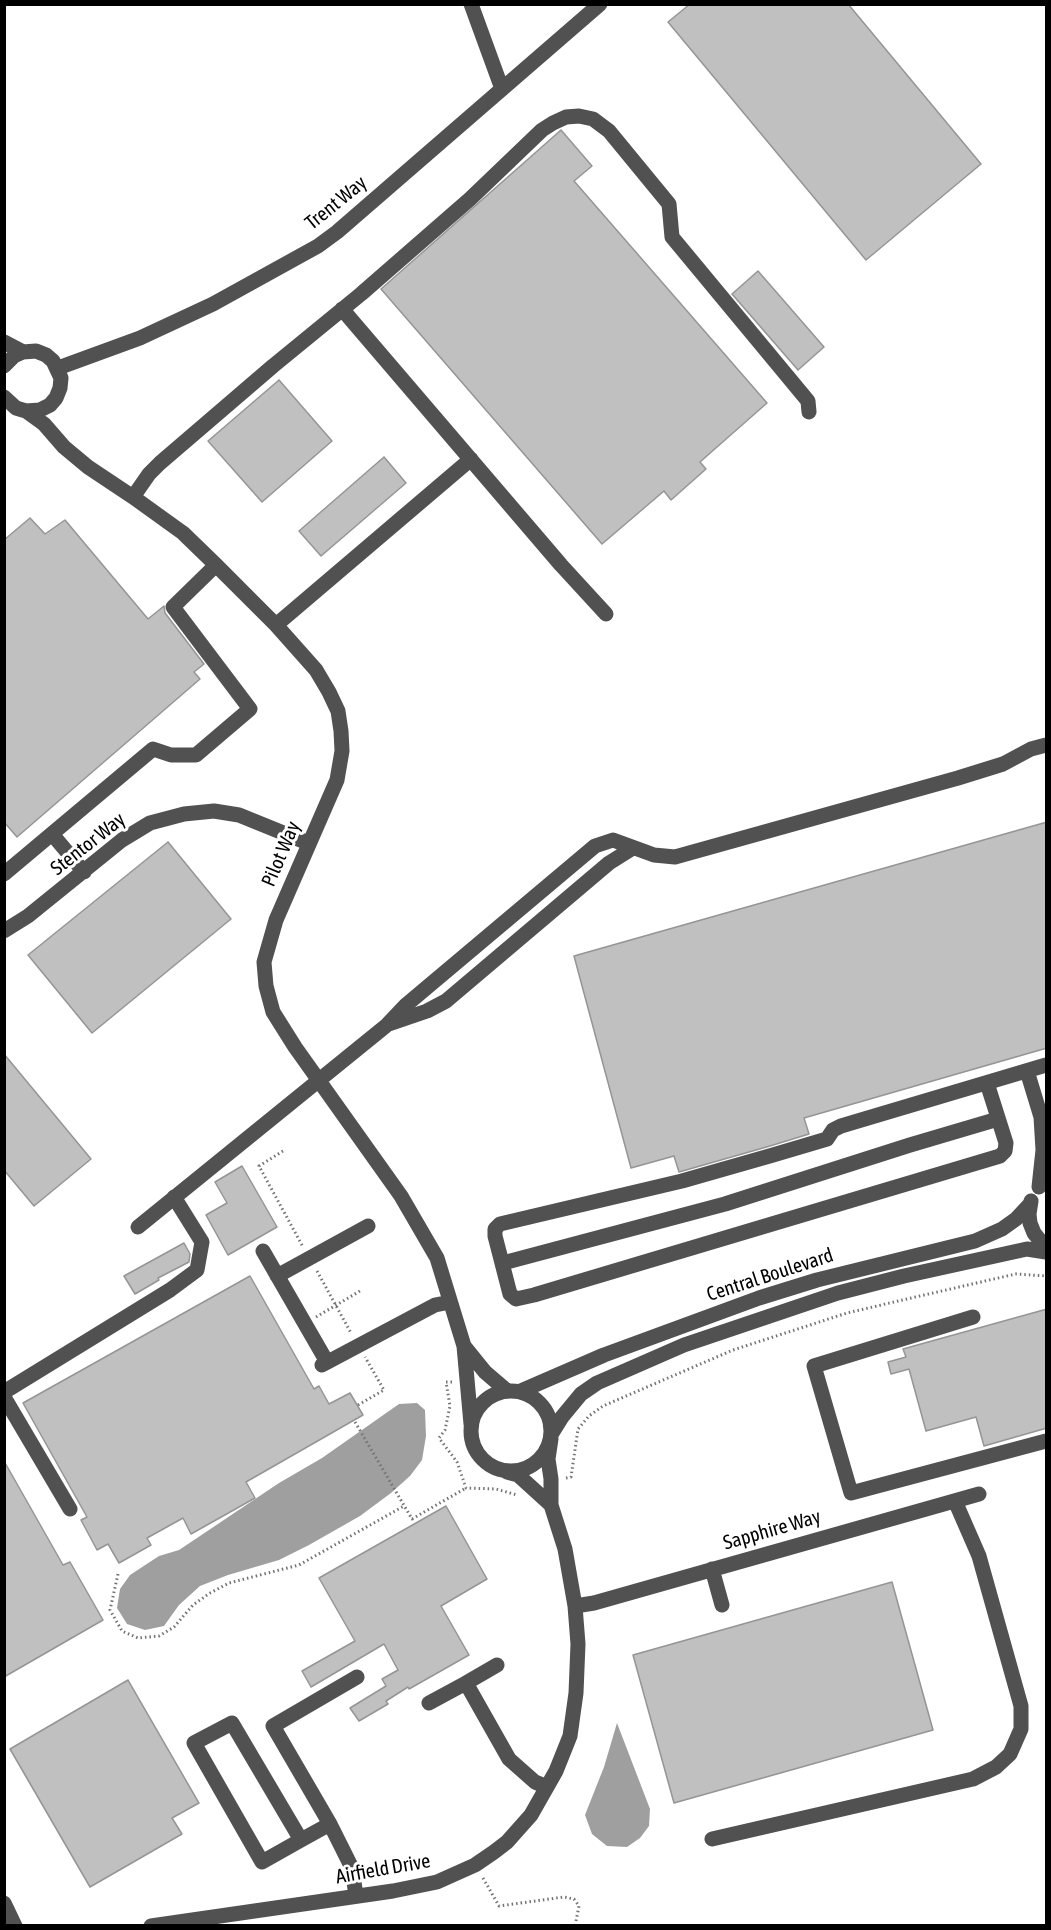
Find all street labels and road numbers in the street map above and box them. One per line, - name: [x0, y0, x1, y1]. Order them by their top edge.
- street label: Trent Way: [300, 171, 372, 235]
- street label: Stentor Way: [46, 808, 130, 880]
- street label: Pilot Way: [257, 818, 305, 890]
- street label: Central Boulevard: [704, 1243, 836, 1307]
- street label: Sapphire Way: [721, 1505, 823, 1555]
- street label: Airfield Drive: [334, 1849, 432, 1889]

